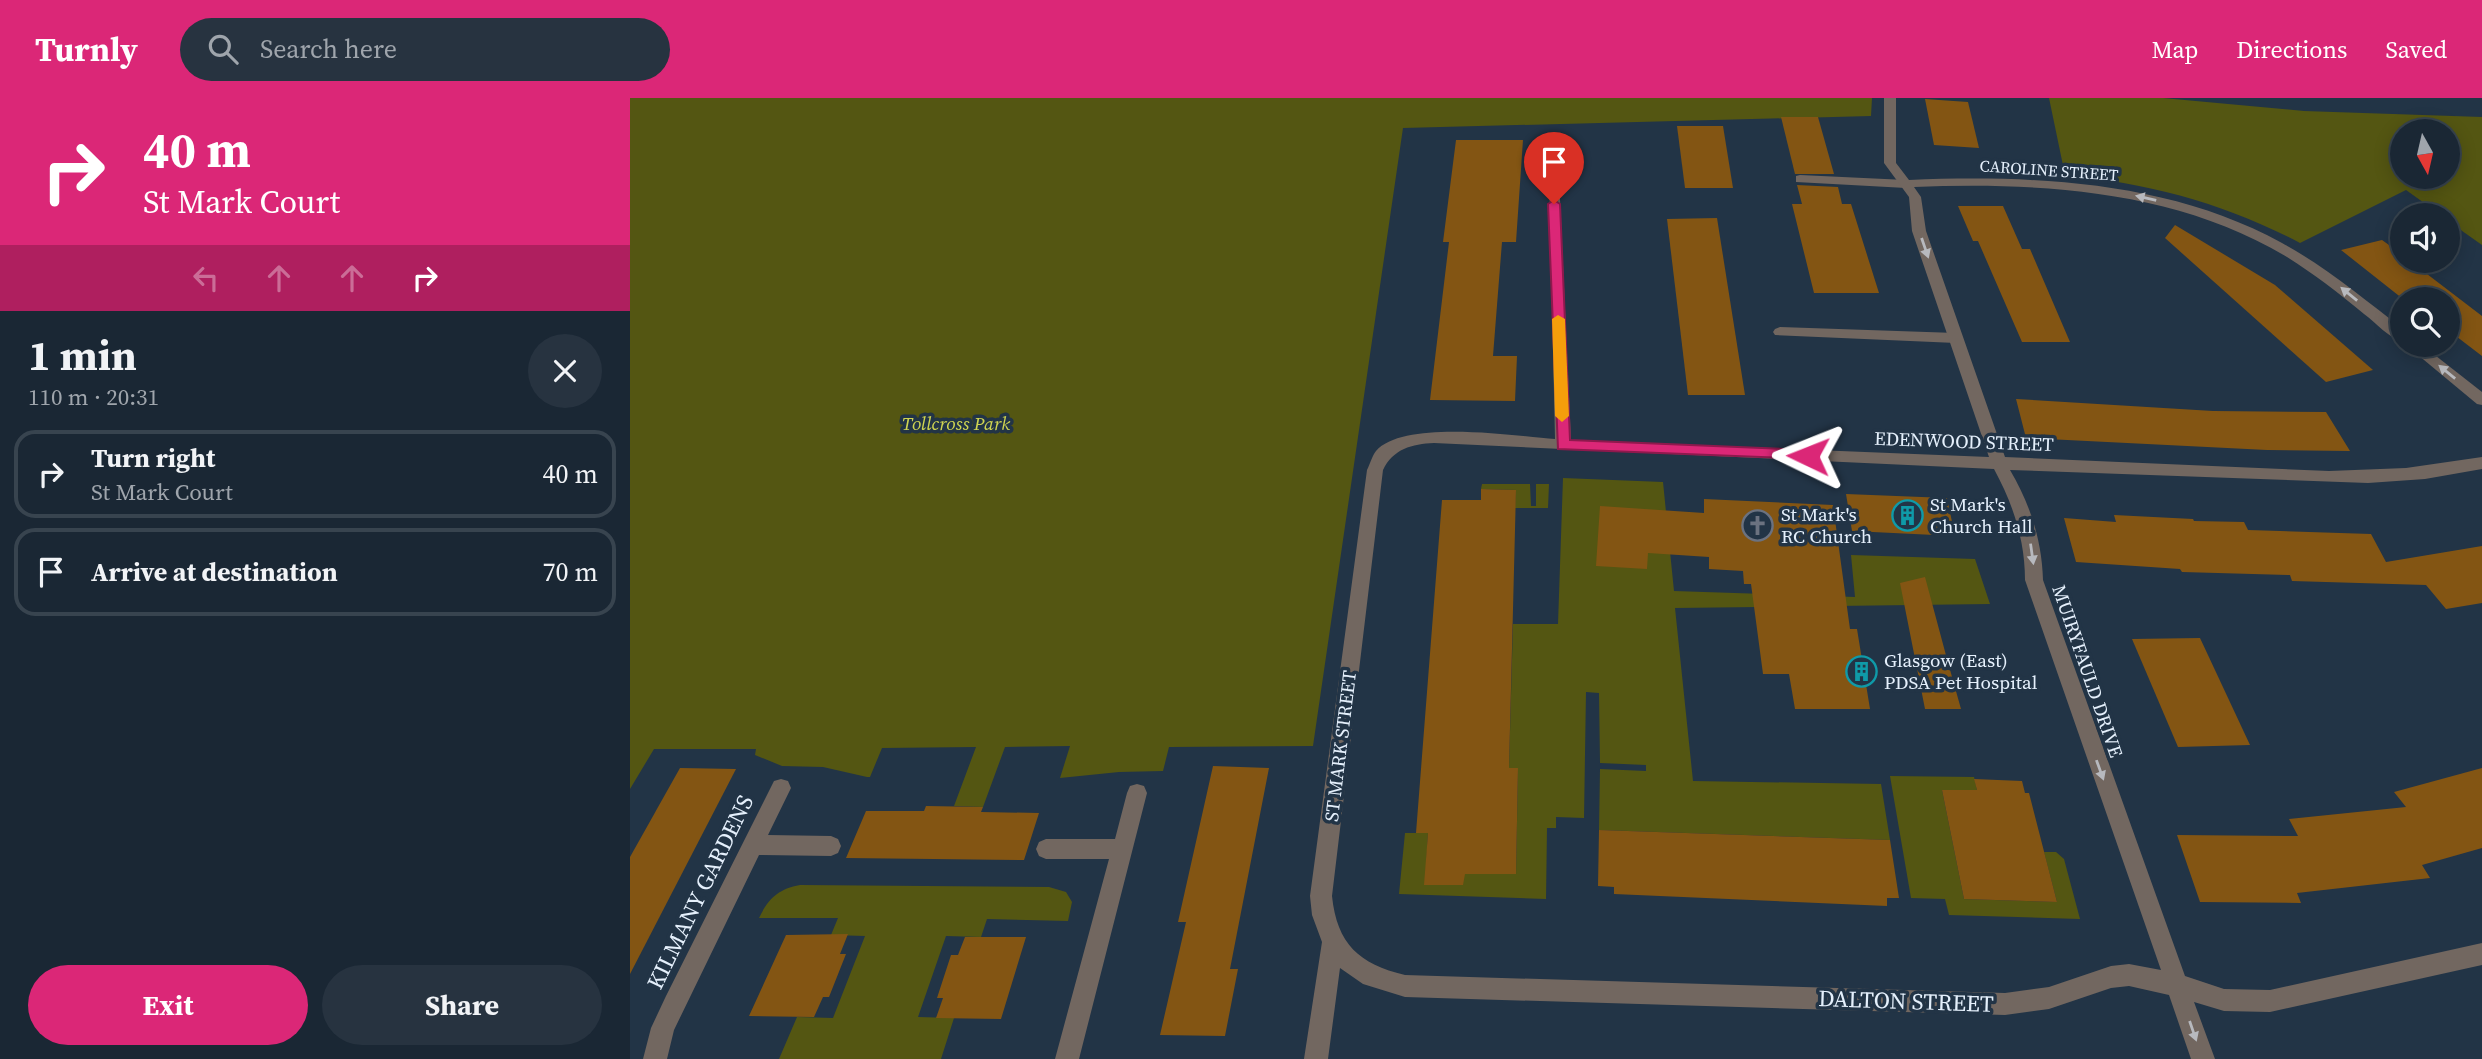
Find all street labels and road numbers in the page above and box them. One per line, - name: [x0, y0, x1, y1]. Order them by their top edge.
- street label: CAROLINE STREET: [1979, 154, 2119, 186]
- street label: EDENWOOD STREET: [1874, 425, 2055, 457]
- street label: MUIRYFAULD DRIVE: [2046, 581, 2130, 761]
- street label: ST MARK STREET: [1318, 669, 1362, 823]
- street label: KILMANY GARDENS: [639, 789, 761, 995]
- street label: DALTON STREET: [1818, 982, 1994, 1020]

